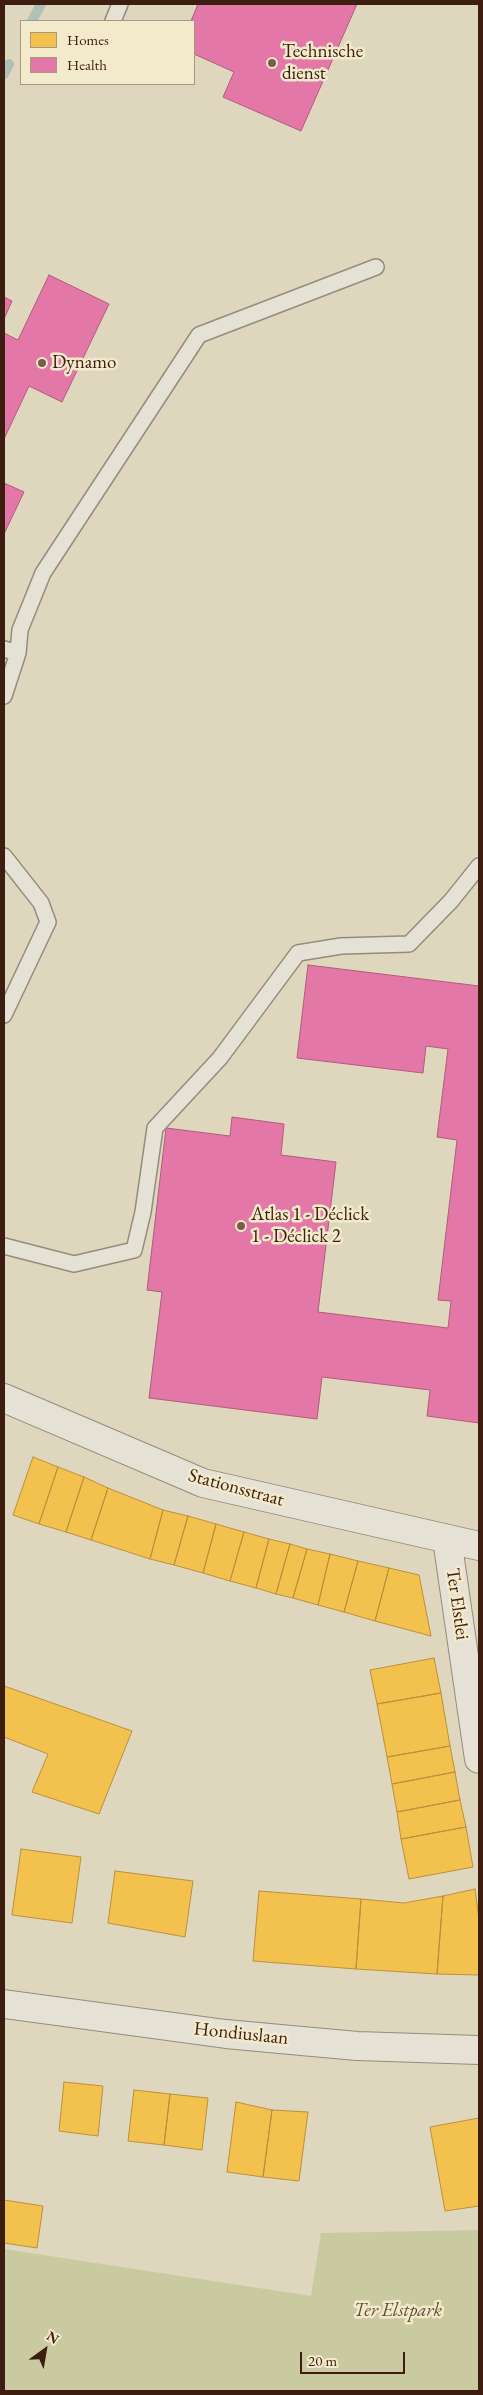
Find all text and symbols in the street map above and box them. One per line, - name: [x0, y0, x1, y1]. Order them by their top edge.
- legend: [20, 20, 195, 85]
- text: Homes: [67, 30, 109, 49]
- place label: Technische dienst: [282, 41, 363, 85]
- text: Health: [67, 55, 107, 74]
- marker: Technische dienst: [266, 57, 278, 69]
- place label: Dynamo: [52, 352, 116, 374]
- marker: Dynamo: [36, 357, 48, 369]
- place label: Atlas 1 - Déclick 1 - Déclick 2: [251, 1204, 369, 1248]
- marker: Atlas 1 - Déclick 1 - Déclick 2: [235, 1220, 247, 1232]
- street label: Stationsstraat: [186, 1464, 286, 1512]
- street label: Ter Elstlei: [441, 1567, 473, 1641]
- street label: Hondiuslaan: [193, 2018, 289, 2050]
- park label: Ter Elstpark: [354, 2300, 442, 2322]
- north arrow: [20, 2325, 70, 2375]
- text: N: [43, 2327, 63, 2348]
- scale bar: [303, 2342, 408, 2374]
- text: 20 m: [308, 2351, 337, 2370]

